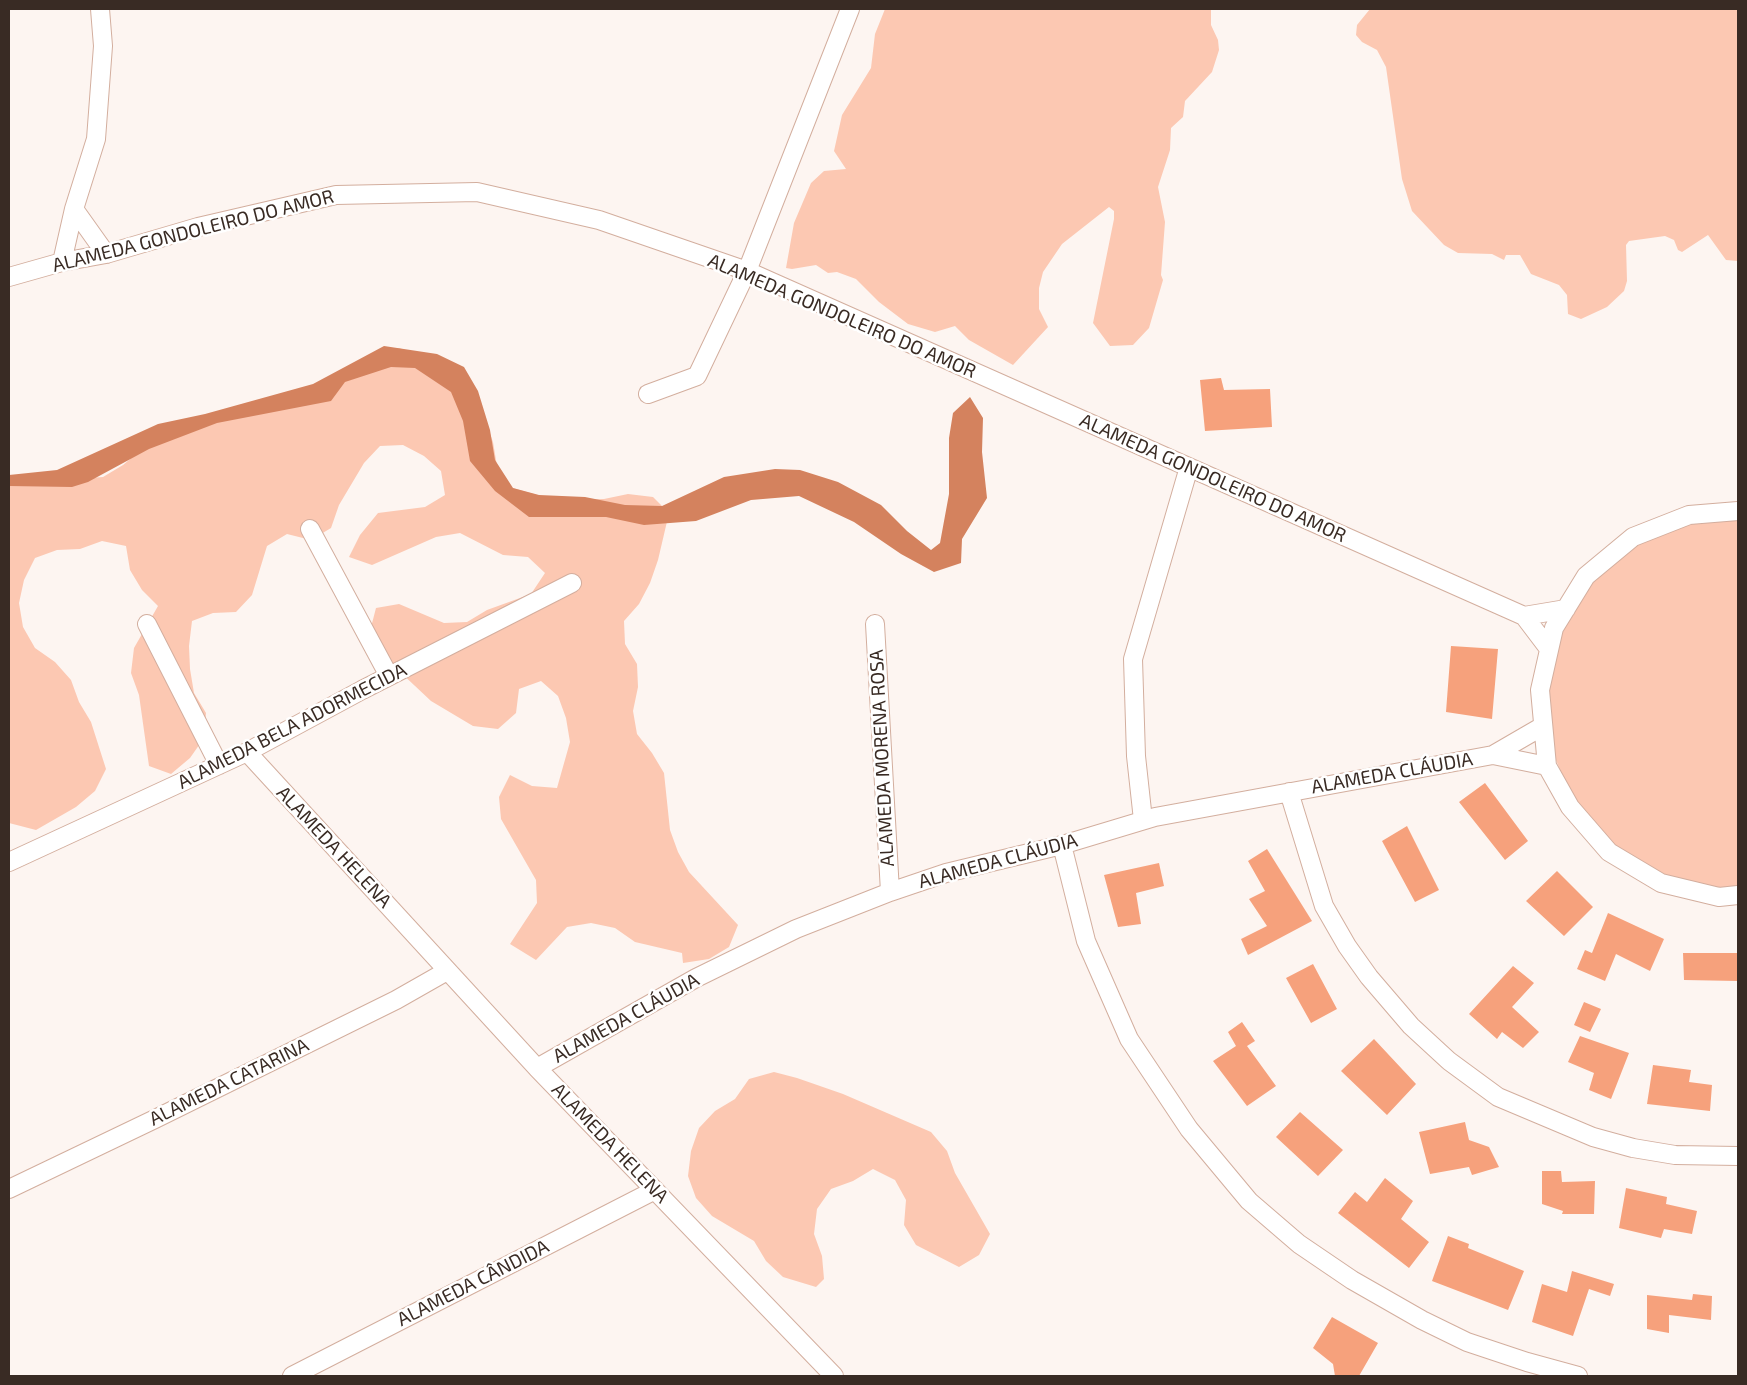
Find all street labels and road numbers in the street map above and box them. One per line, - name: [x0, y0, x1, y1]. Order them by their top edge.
- street label: ALAMEDA GONDOLEIRO DO AMOR: [50, 185, 336, 277]
- street label: ALAMEDA GONDOLEIRO DO AMOR: [704, 249, 980, 383]
- street label: ALAMEDA GONDOLEIRO DO AMOR: [1076, 409, 1350, 547]
- street label: ALAMEDA MORENA ROSA: [865, 649, 899, 867]
- street label: ALAMEDA BELA ADORMECIDA: [174, 658, 410, 794]
- street label: ALAMEDA CLÁUDIA: [1309, 748, 1475, 798]
- street label: ALAMEDA HELENA: [272, 781, 396, 913]
- street label: ALAMEDA CLÁUDIA: [916, 829, 1080, 893]
- street label: ALAMEDA CLÁUDIA: [549, 968, 703, 1068]
- street label: ALAMEDA CATARINA: [146, 1034, 312, 1130]
- street label: ALAMEDA HELENA: [547, 1078, 673, 1208]
- street label: ALAMEDA CÂNDIDA: [393, 1235, 553, 1331]

